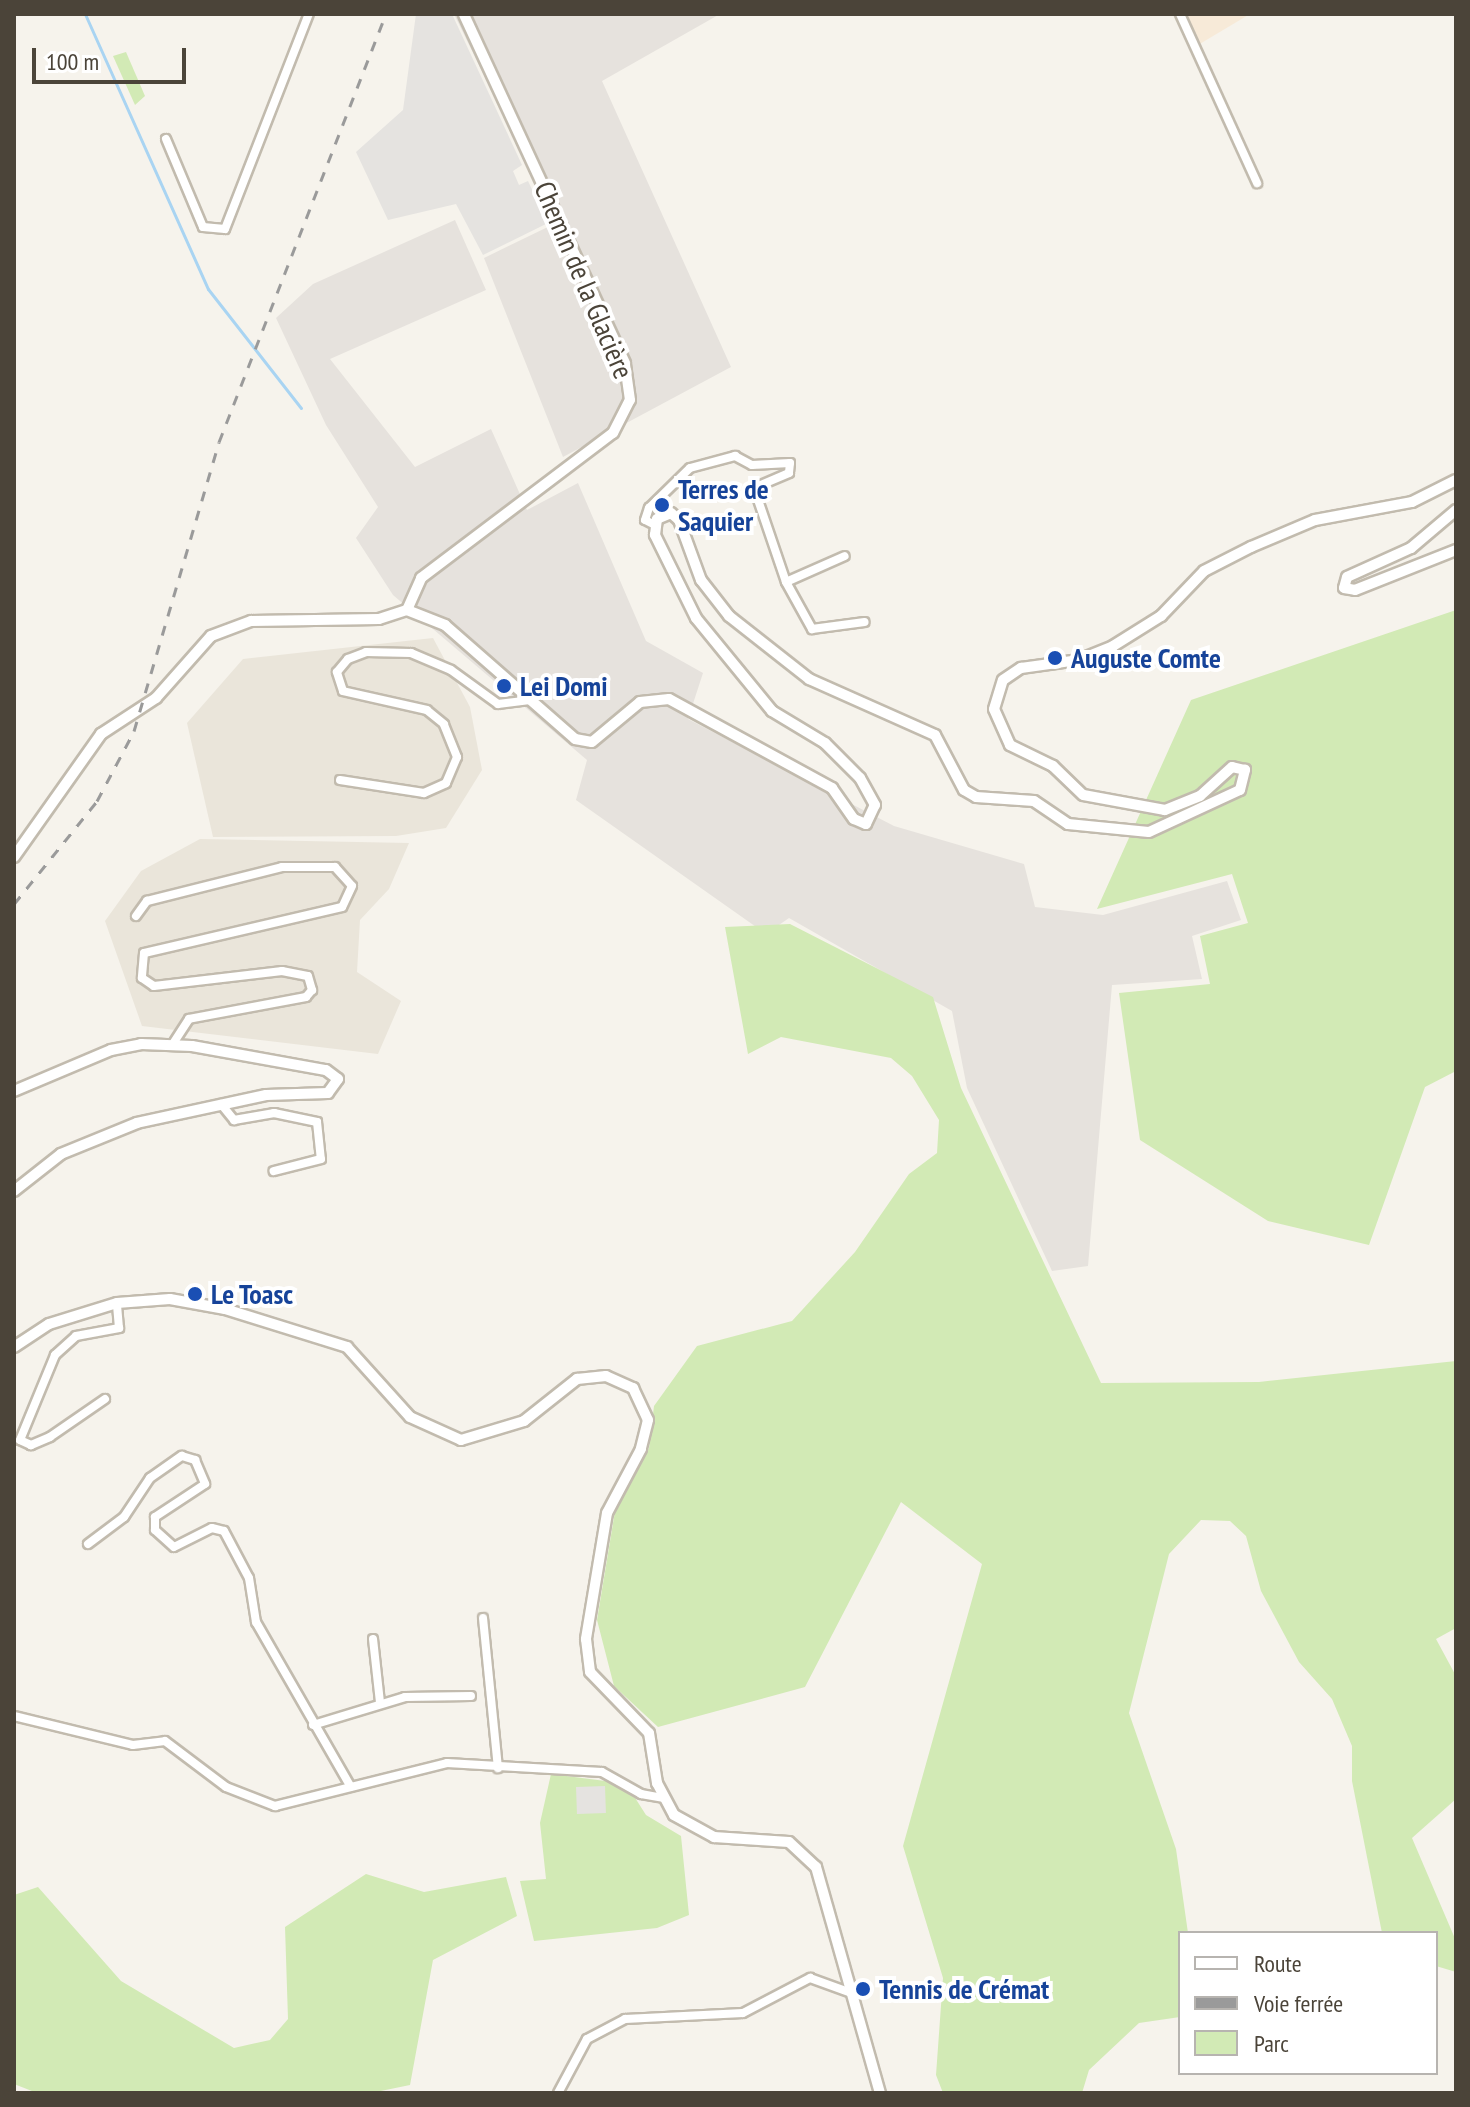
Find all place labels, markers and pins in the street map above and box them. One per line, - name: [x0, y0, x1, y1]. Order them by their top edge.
- place label: Terres de Saquier: [678, 472, 769, 538]
- marker: Terres de Saquier: [653, 496, 671, 514]
- place label: Auguste Comte: [1071, 641, 1221, 675]
- marker: Auguste Comte: [1046, 649, 1064, 667]
- place label: Lei Domi: [520, 669, 607, 703]
- marker: Lei Domi: [495, 677, 513, 695]
- place label: Le Toasc: [211, 1277, 294, 1311]
- marker: Le Toasc: [186, 1285, 204, 1303]
- place label: Tennis de Crémat: [879, 1972, 1050, 2006]
- marker: Tennis de Crémat: [854, 1980, 872, 1998]

